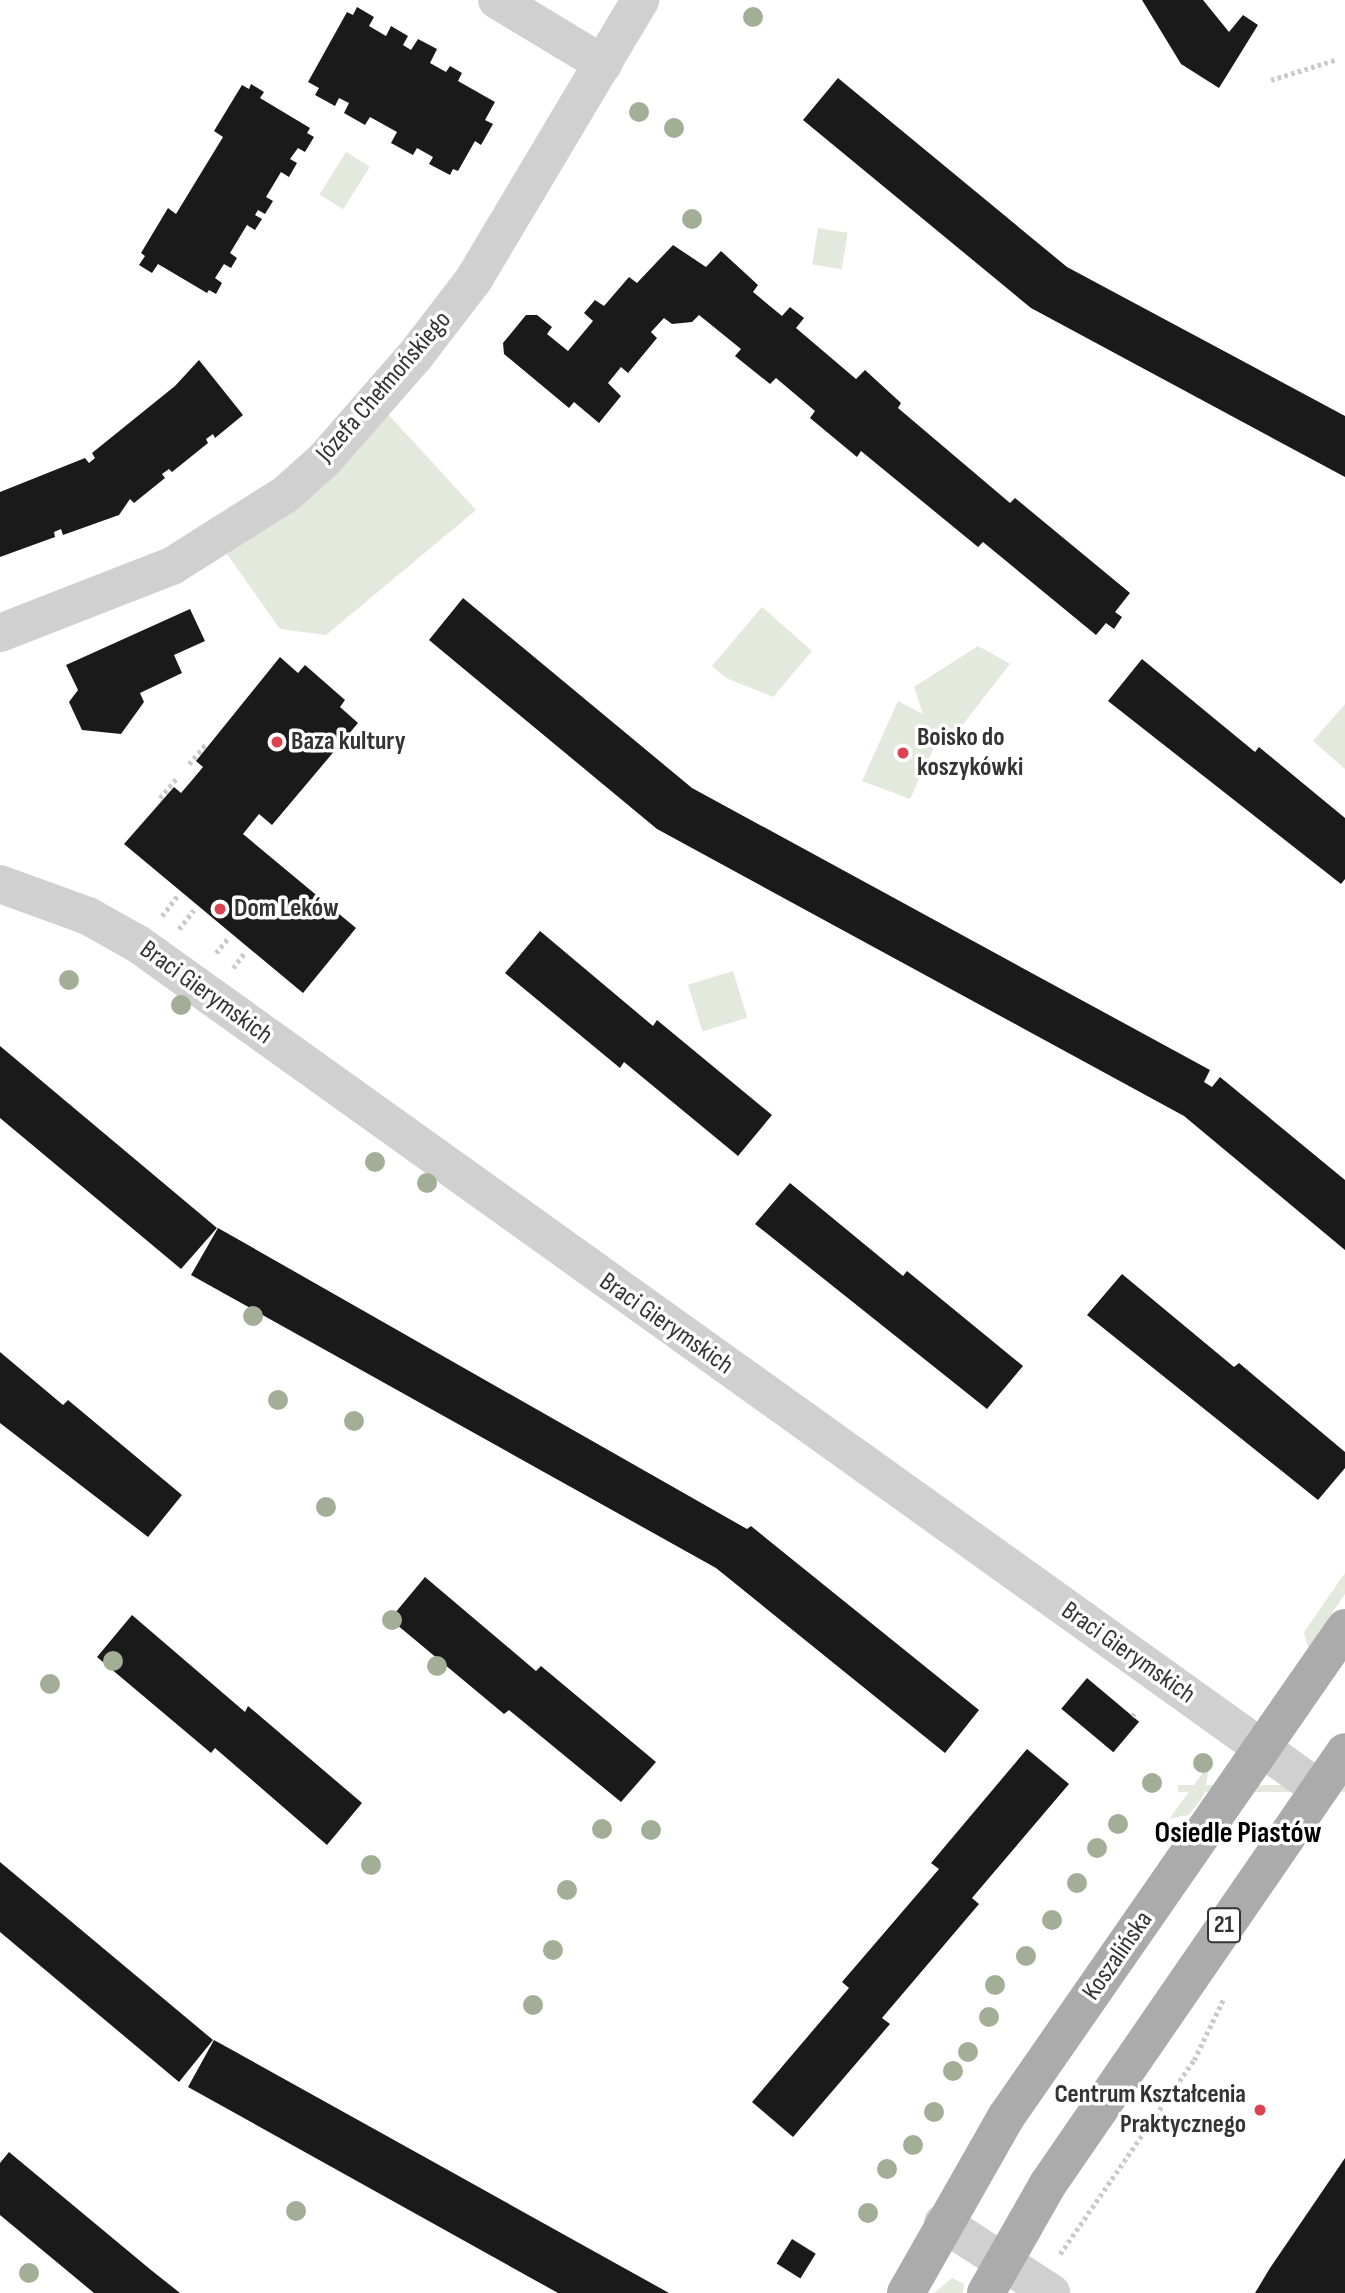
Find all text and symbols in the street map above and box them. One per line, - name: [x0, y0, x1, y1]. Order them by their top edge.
- street label: Józefa Chełmońskiego: [310, 305, 458, 469]
- place label: Boisko do koszykówki: [917, 722, 1023, 784]
- place label: Baza kultury: [291, 726, 405, 758]
- marker: Baza kultury: [269, 734, 285, 750]
- marker: Boisko do koszykówki: [895, 745, 911, 761]
- place label: Dom Leków: [234, 893, 339, 925]
- marker: Dom Leków: [212, 901, 228, 917]
- street label: Braci Gierymskich: [134, 934, 278, 1052]
- street label: Braci Gierymskich: [593, 1266, 739, 1382]
- street label: Braci Gierymskich: [1055, 1595, 1201, 1711]
- district label: Osiedle Piastów: [1155, 1815, 1321, 1851]
- road number: 21: [1206, 1904, 1242, 1946]
- street label: Koszalińska: [1076, 1906, 1160, 2006]
- place label: Centrum Kształcenia Praktycznego: [1054, 2079, 1246, 2140]
- marker: Centrum Kształcenia Praktycznego: [1252, 2102, 1268, 2118]

